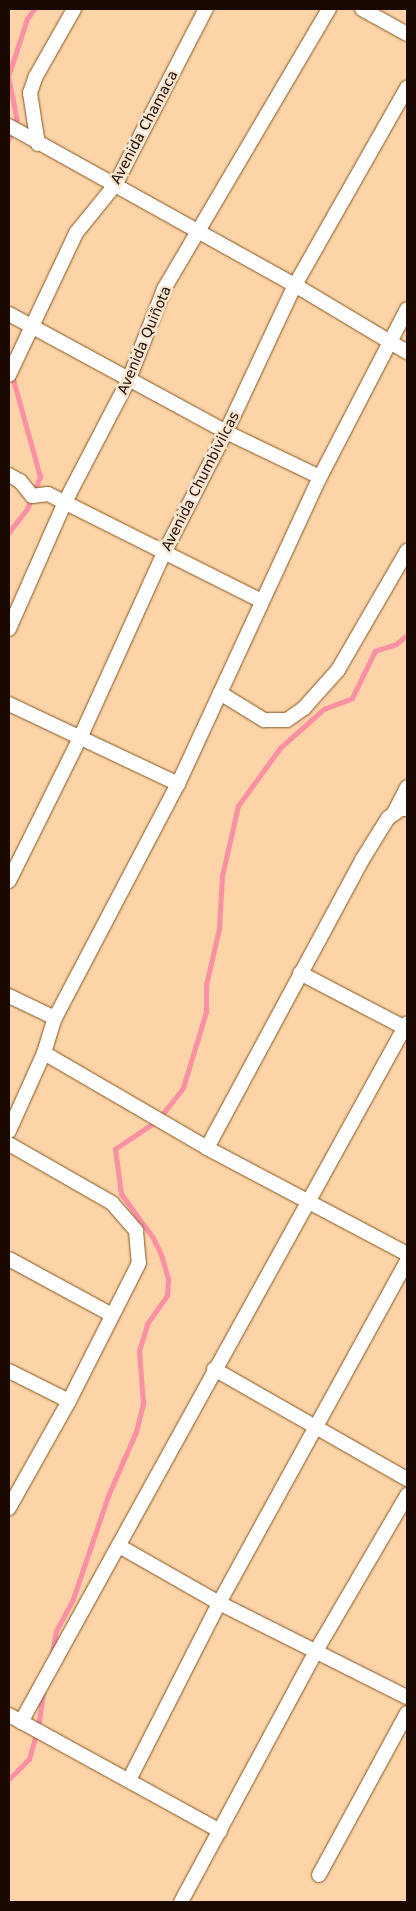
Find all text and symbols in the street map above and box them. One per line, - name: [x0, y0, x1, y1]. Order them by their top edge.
- street label: Avenida Chamaca: [107, 67, 181, 187]
- street label: Avenida Quiñota: [114, 284, 174, 396]
- street label: Avenida Chumbivilcas: [158, 409, 242, 553]

